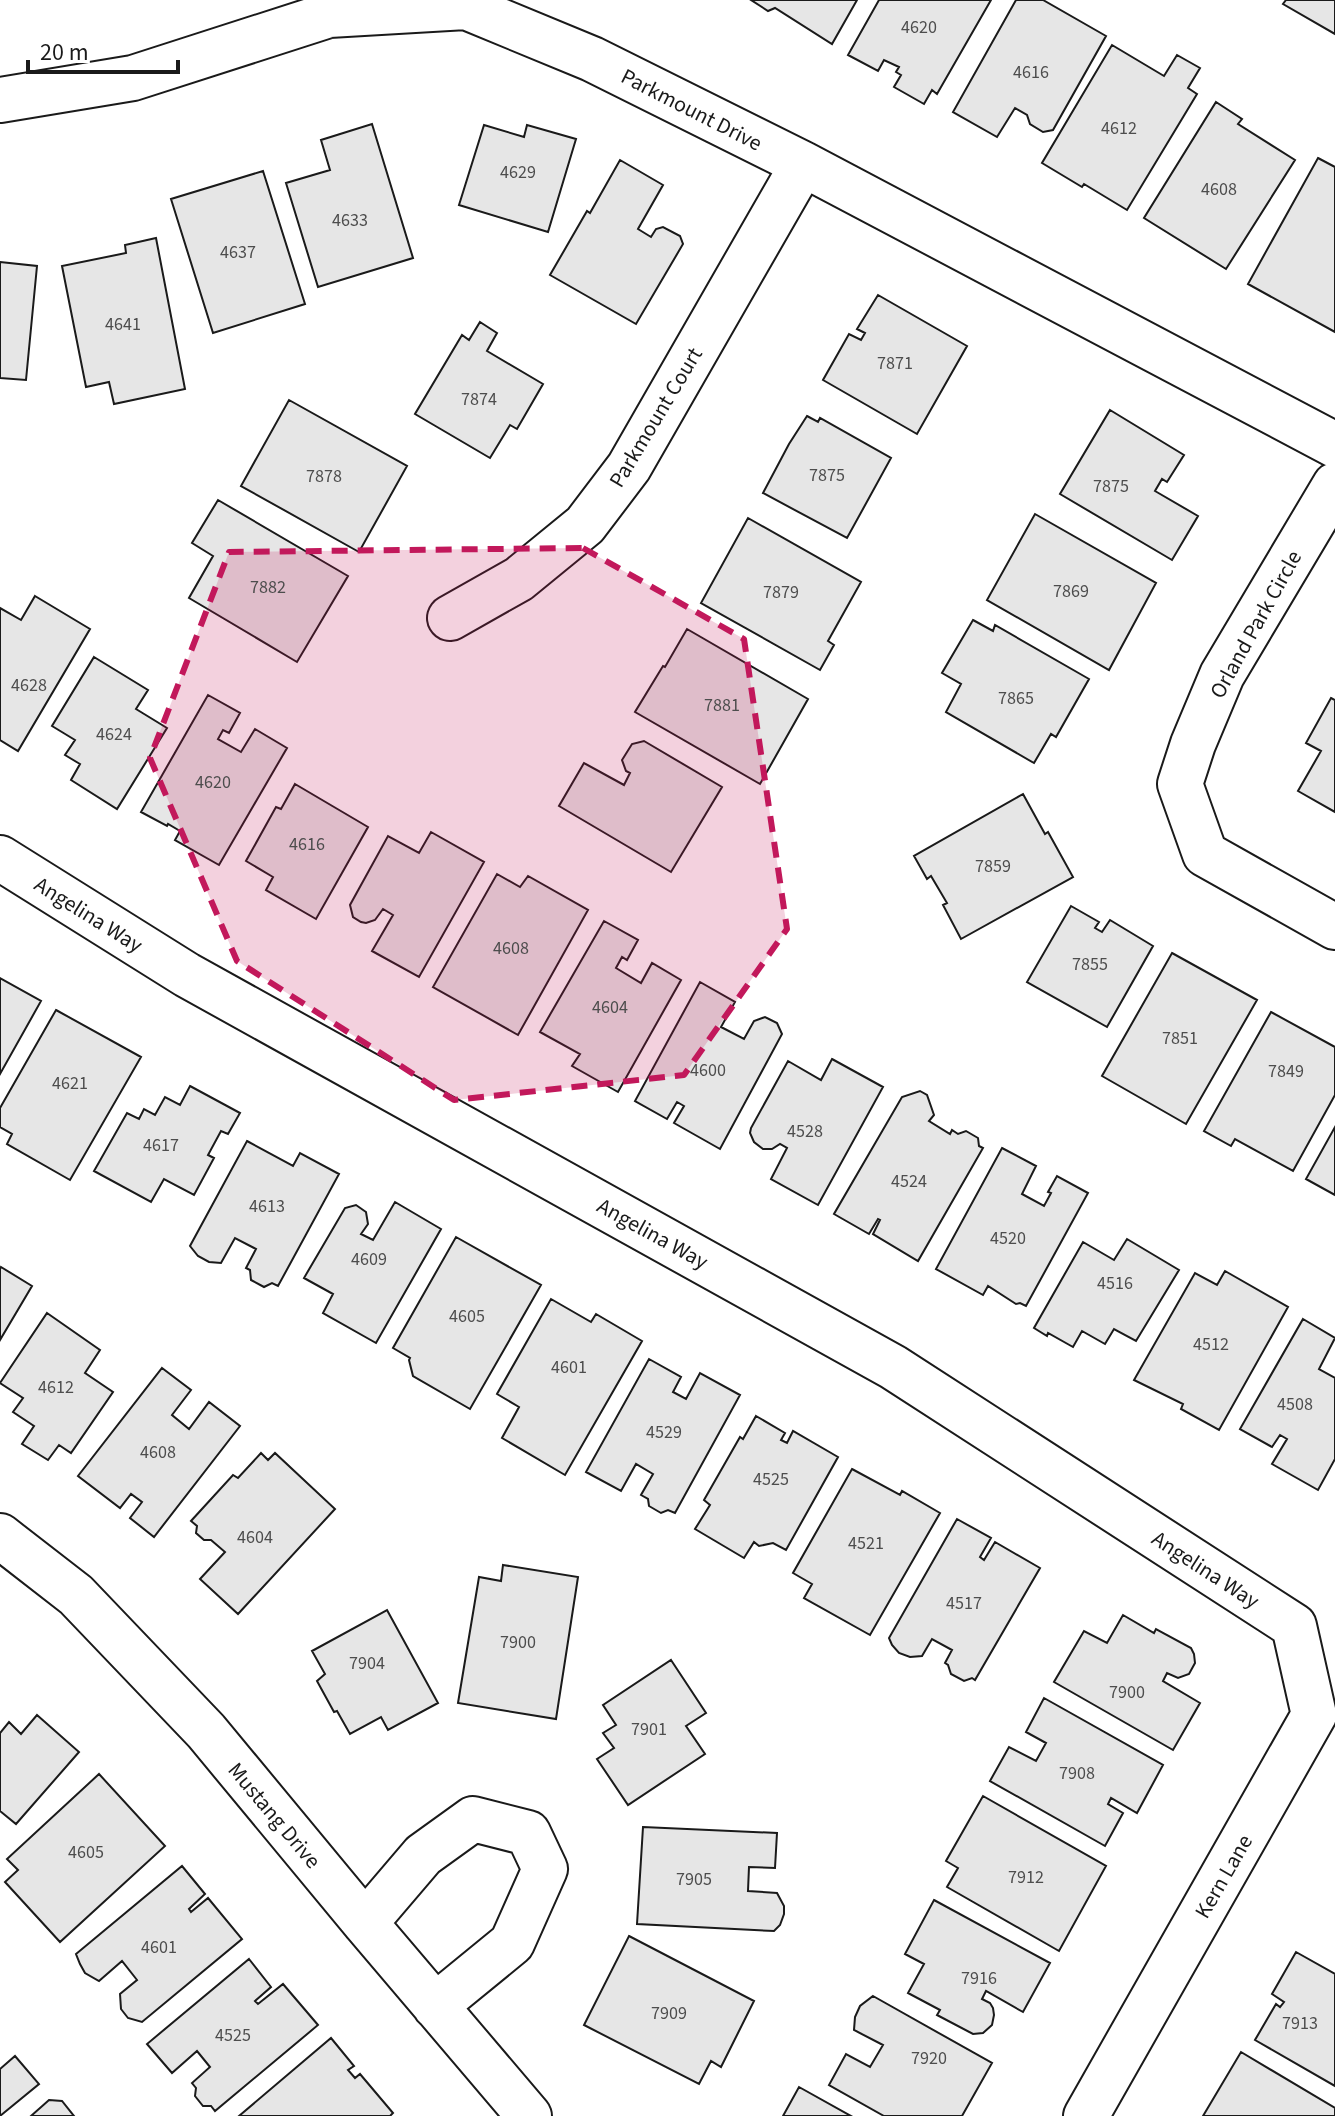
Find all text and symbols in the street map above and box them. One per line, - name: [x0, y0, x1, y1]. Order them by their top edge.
- house number: 4620: [901, 15, 937, 40]
- scale bar: [28, 24, 178, 74]
- text: 20 m: [40, 35, 89, 70]
- street label: Parkmount Drive: [615, 60, 768, 159]
- house number: 4616: [1013, 60, 1049, 85]
- house number: 4612: [1101, 116, 1137, 141]
- house number: 4629: [500, 160, 536, 185]
- house number: 4608: [1201, 177, 1237, 202]
- house number: 4633: [332, 208, 368, 233]
- house number: 4637: [220, 240, 256, 265]
- house number: 4641: [105, 312, 141, 337]
- street label: Parkmount Court: [601, 341, 711, 494]
- house number: 7871: [877, 351, 913, 376]
- house number: 7874: [461, 387, 497, 412]
- house number: 7875: [809, 463, 845, 488]
- house number: 7878: [306, 464, 342, 489]
- house number: 7875: [1093, 474, 1129, 499]
- street label: Orland Park Circle: [1202, 544, 1310, 704]
- house number: 7882: [250, 575, 286, 600]
- house number: 7869: [1053, 579, 1089, 604]
- house number: 7879: [763, 580, 799, 605]
- house number: 4628: [11, 673, 47, 698]
- house number: 7865: [998, 686, 1034, 711]
- house number: 7881: [704, 693, 740, 718]
- house number: 4624: [96, 722, 132, 747]
- house number: 4620: [195, 770, 231, 795]
- house number: 4616: [289, 832, 325, 857]
- house number: 7859: [975, 854, 1011, 879]
- street label: Angelina Way: [28, 869, 150, 961]
- house number: 4608: [493, 936, 529, 961]
- house number: 7855: [1072, 952, 1108, 977]
- house number: 4604: [592, 995, 628, 1020]
- house number: 7851: [1162, 1026, 1198, 1051]
- house number: 4600: [690, 1058, 726, 1083]
- house number: 7849: [1268, 1059, 1304, 1084]
- house number: 4621: [52, 1071, 88, 1096]
- house number: 4528: [787, 1119, 823, 1144]
- house number: 4617: [143, 1133, 179, 1158]
- house number: 4524: [891, 1169, 927, 1194]
- street label: Angelina Way: [591, 1190, 714, 1278]
- house number: 4613: [249, 1194, 285, 1219]
- house number: 4520: [990, 1226, 1026, 1251]
- house number: 4609: [351, 1247, 387, 1272]
- house number: 4516: [1097, 1271, 1133, 1296]
- house number: 4605: [449, 1304, 485, 1329]
- house number: 4512: [1193, 1332, 1229, 1357]
- house number: 4601: [551, 1355, 587, 1380]
- house number: 4612: [38, 1375, 74, 1400]
- house number: 4508: [1277, 1392, 1313, 1417]
- house number: 4529: [646, 1420, 682, 1445]
- house number: 4608: [140, 1440, 176, 1465]
- house number: 4525: [753, 1467, 789, 1492]
- street label: Angelina Way: [1145, 1523, 1266, 1617]
- house number: 4604: [237, 1525, 273, 1550]
- house number: 4521: [848, 1531, 884, 1556]
- house number: 4517: [946, 1591, 982, 1616]
- house number: 7900: [500, 1630, 536, 1655]
- house number: 7904: [349, 1651, 385, 1676]
- house number: 7900: [1109, 1680, 1145, 1705]
- house number: 7901: [631, 1717, 667, 1742]
- street label: Mustang Drive: [220, 1756, 328, 1876]
- house number: 7908: [1059, 1761, 1095, 1786]
- street label: Kern Lane: [1187, 1828, 1261, 1924]
- house number: 4605: [68, 1840, 104, 1865]
- house number: 7912: [1008, 1865, 1044, 1890]
- house number: 7905: [676, 1867, 712, 1892]
- house number: 4601: [141, 1935, 177, 1960]
- house number: 7916: [961, 1966, 997, 1991]
- house number: 7909: [651, 2001, 687, 2026]
- house number: 7913: [1282, 2011, 1318, 2036]
- house number: 4525: [215, 2023, 251, 2048]
- house number: 7920: [911, 2046, 947, 2071]

